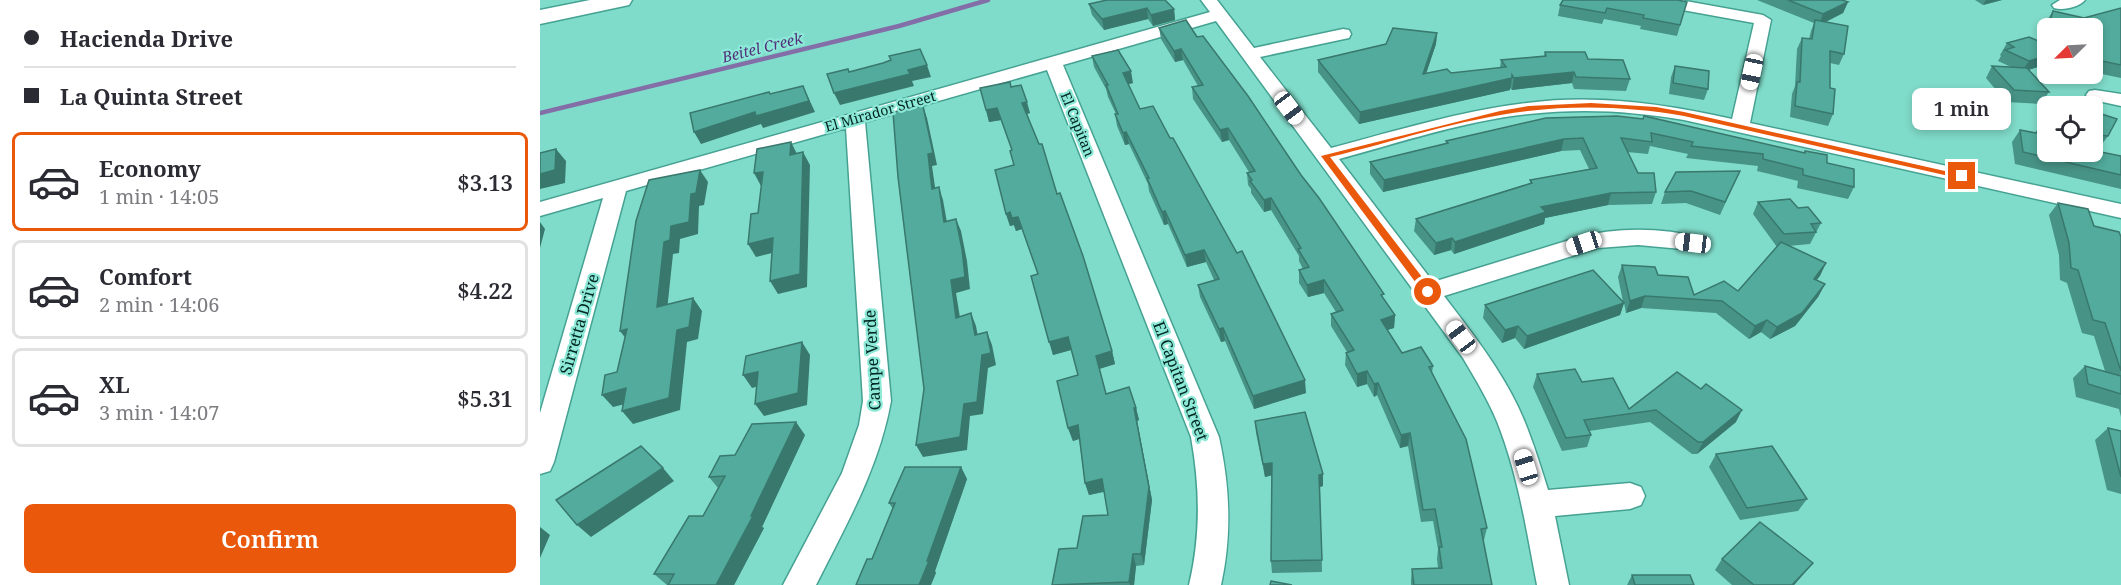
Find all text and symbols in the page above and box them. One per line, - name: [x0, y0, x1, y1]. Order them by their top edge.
- north arrow: [2037, 18, 2103, 84]
- map controls: [2037, 18, 2103, 162]
- text: Hacienda Drive: [60, 23, 233, 53]
- water label: Beitel Creek: [719, 27, 805, 67]
- car: [1739, 53, 1765, 91]
- text: La Quinta Street: [60, 81, 243, 111]
- street label: El Mirador Street: [822, 86, 938, 136]
- car: [1271, 88, 1307, 128]
- street label: El Capitan: [1056, 89, 1100, 159]
- callout: 1 min: [1912, 89, 2012, 131]
- text: 1 min: [1934, 95, 1989, 122]
- button: locate: [2037, 96, 2103, 162]
- text: Economy: [99, 153, 201, 183]
- icon: car: [27, 155, 81, 209]
- route end: [1948, 162, 1975, 189]
- text: $3.13: [457, 167, 513, 197]
- text: 1 min · 14:05: [99, 183, 219, 210]
- car: [1564, 229, 1604, 257]
- car: [1674, 232, 1712, 254]
- text: Comfort: [99, 261, 192, 291]
- icon: car: [27, 263, 81, 317]
- street label: Sirretta Drive: [554, 271, 604, 377]
- text: $4.22: [457, 275, 513, 305]
- route start: [1414, 278, 1441, 305]
- text: 2 min · 14:06: [99, 291, 219, 318]
- street label: Campe Verde: [858, 309, 886, 411]
- car: [1443, 317, 1479, 357]
- street label: El Capitan Street: [1148, 318, 1214, 444]
- text: XL: [99, 369, 130, 399]
- icon: car: [27, 371, 81, 425]
- text: $5.31: [457, 383, 513, 413]
- text: 3 min · 14:07: [99, 399, 219, 426]
- car: [1512, 447, 1540, 487]
- button: Confirm: [24, 504, 516, 573]

